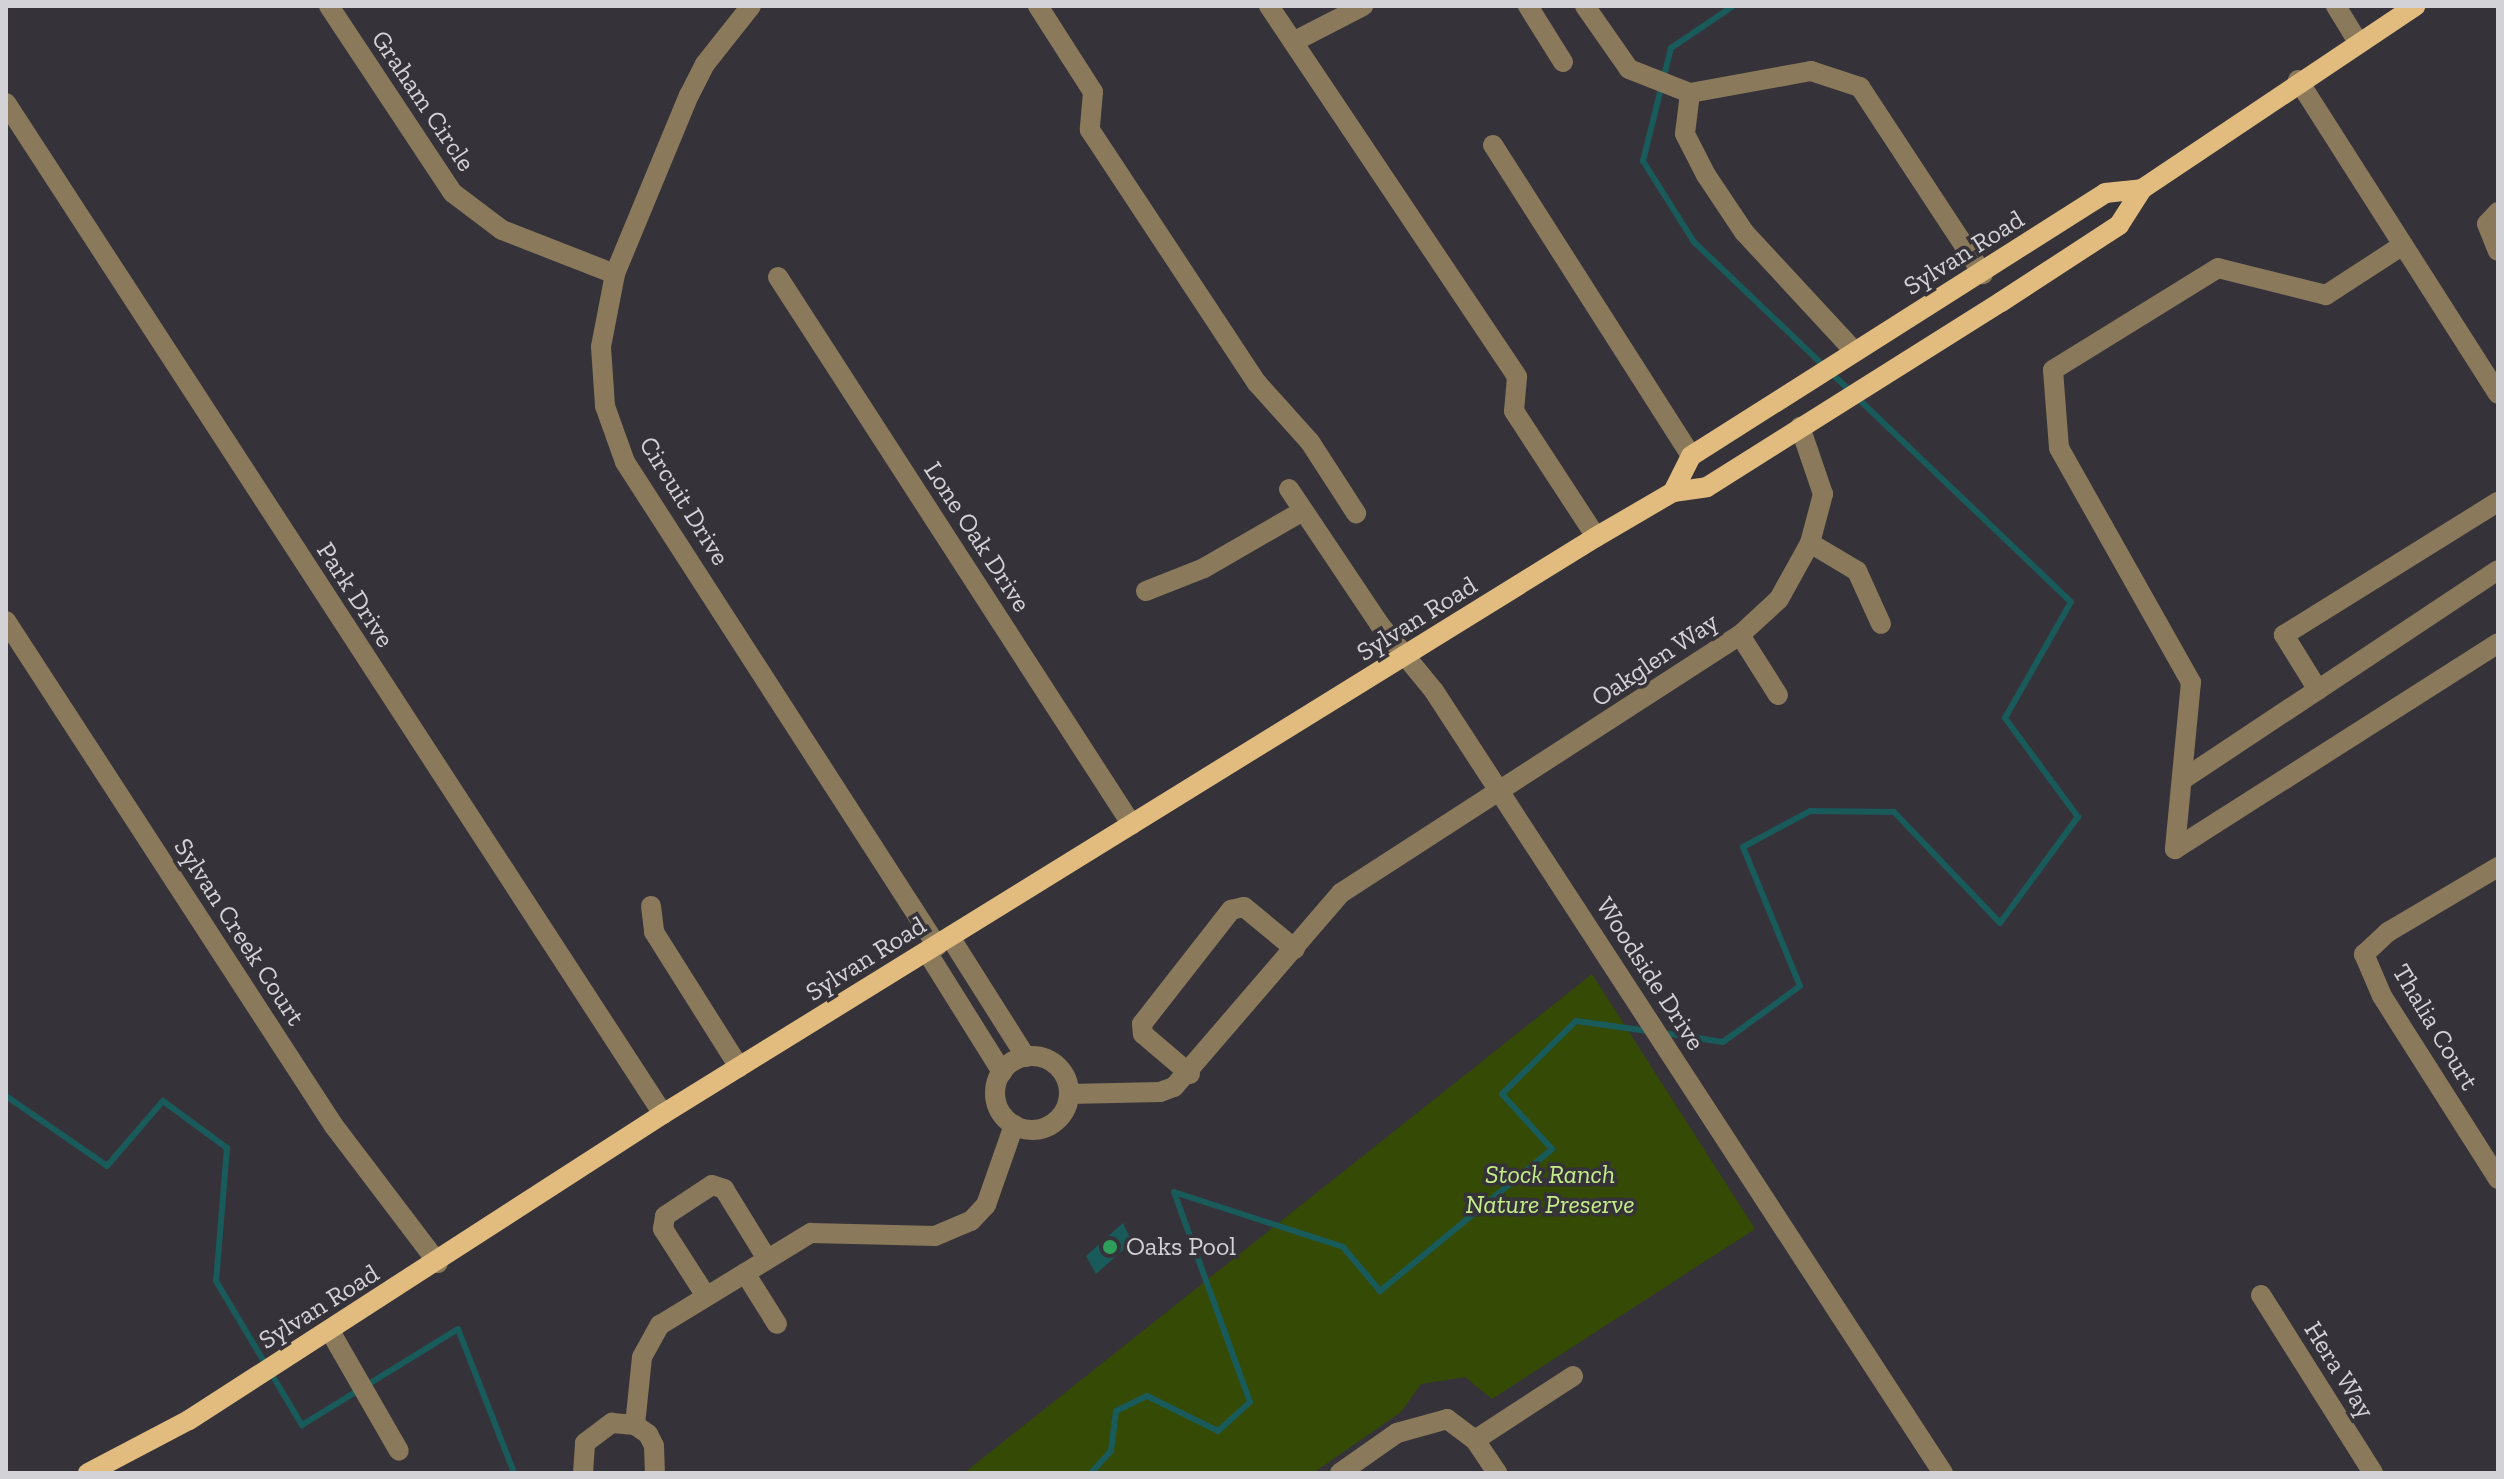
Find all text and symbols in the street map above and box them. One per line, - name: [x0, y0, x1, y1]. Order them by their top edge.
- street label: Graham Circle: [364, 25, 482, 177]
- street label: Sylvan Road: [1898, 204, 2030, 302]
- street label: Circuit Drive: [632, 431, 736, 571]
- street label: Lone Oak Drive: [917, 456, 1037, 618]
- street label: Park Drive: [310, 537, 400, 653]
- street label: Sylvan Road: [1351, 570, 1483, 668]
- street label: Oakglen Way: [1585, 606, 1725, 714]
- street label: Sylvan Creek Court: [167, 833, 311, 1031]
- street label: Woodside Drive: [1589, 892, 1711, 1056]
- street label: Sylvan Road: [800, 910, 932, 1008]
- street label: Thalia Court: [2385, 958, 2485, 1096]
- park label: Stock Ranch Nature Preserve: [1465, 1159, 1635, 1220]
- place label: Oaks Pool: [1126, 1231, 1236, 1263]
- marker: Oaks Pool: [1101, 1238, 1119, 1256]
- street label: Sylvan Road: [253, 1258, 385, 1356]
- street label: Hera Way: [2297, 1315, 2381, 1425]

